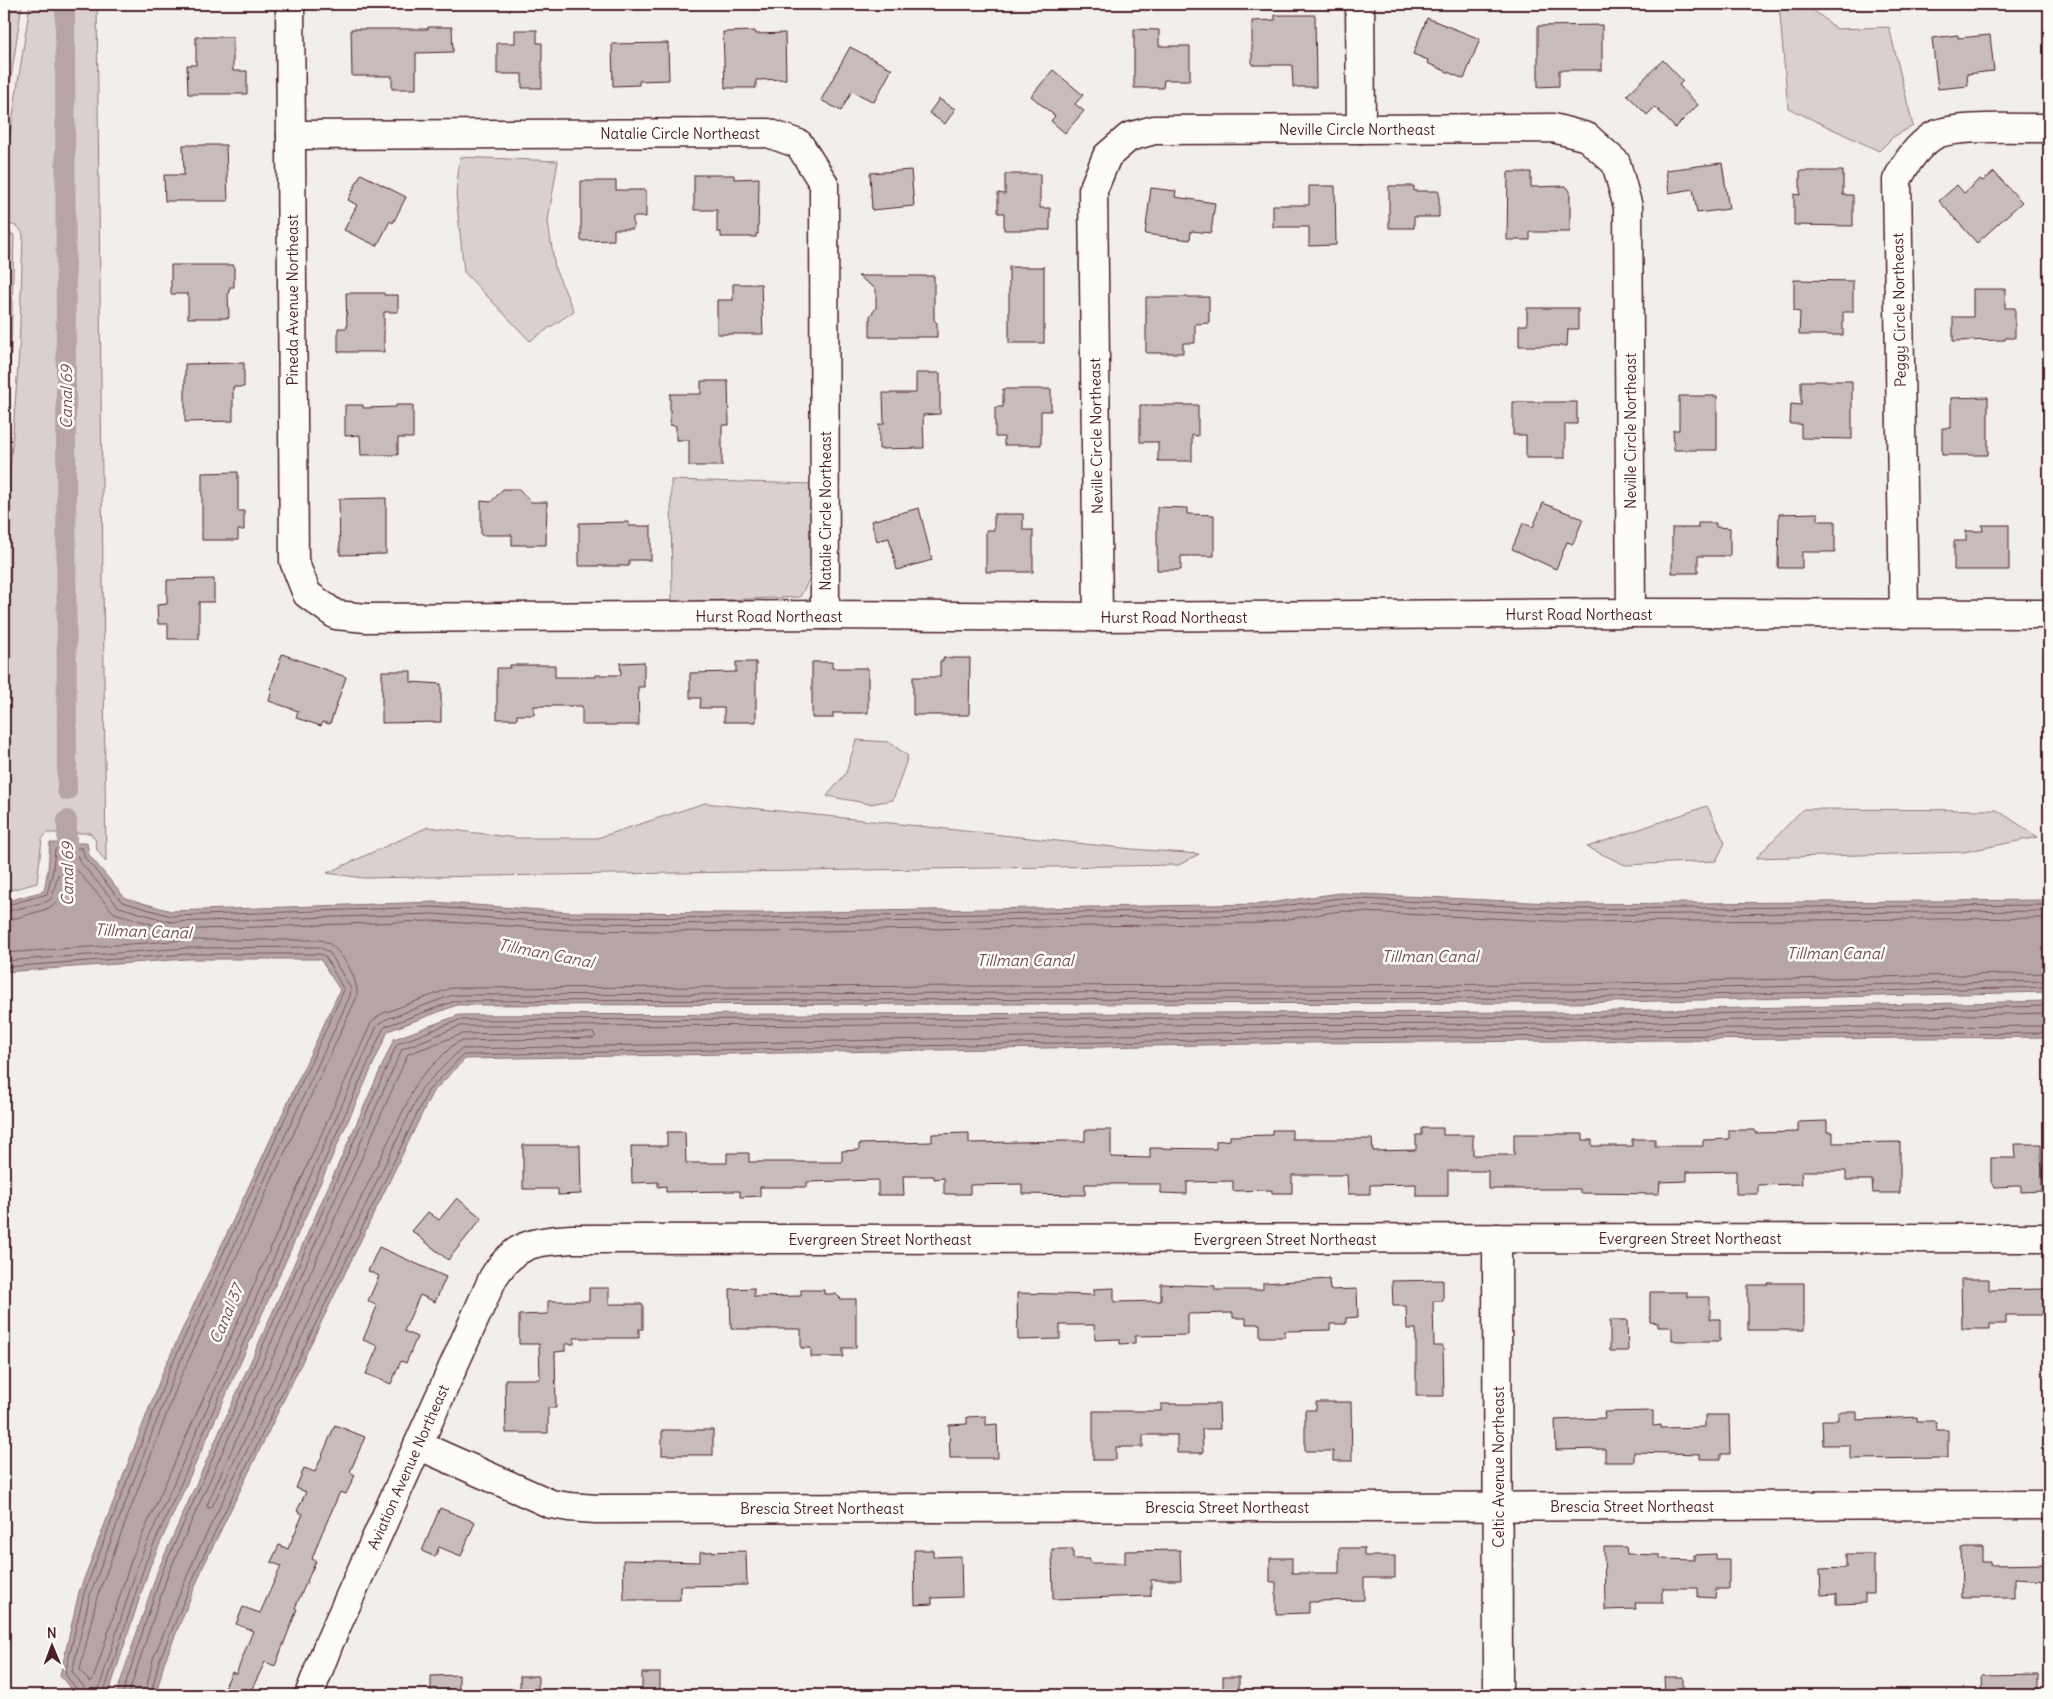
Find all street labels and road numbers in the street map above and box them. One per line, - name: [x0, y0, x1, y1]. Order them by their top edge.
- street label: Neville Circle Northeast: [1279, 120, 1435, 139]
- street label: Natalie Circle Northeast: [600, 124, 760, 143]
- street label: Pineda Avenue Northeast: [283, 215, 302, 385]
- street label: Peggy Circle Northeast: [1888, 233, 1910, 387]
- street label: Neville Circle Northeast: [1621, 353, 1640, 509]
- street label: Neville Circle Northeast: [1085, 358, 1107, 514]
- street label: Natalie Circle Northeast: [816, 431, 835, 591]
- street label: Hurst Road Northeast: [1506, 605, 1652, 624]
- street label: Hurst Road Northeast: [696, 607, 842, 626]
- street label: Hurst Road Northeast: [1101, 608, 1247, 627]
- street label: Evergreen Street Northeast: [1598, 1229, 1782, 1248]
- street label: Evergreen Street Northeast: [788, 1230, 972, 1249]
- street label: Evergreen Street Northeast: [1193, 1230, 1377, 1249]
- street label: Aviation Avenue Northeast: [363, 1382, 453, 1552]
- street label: Celtic Avenue Northeast: [1489, 1386, 1508, 1548]
- street label: Brescia Street Northeast: [1550, 1497, 1714, 1516]
- street label: Brescia Street Northeast: [1145, 1498, 1309, 1517]
- street label: Brescia Street Northeast: [740, 1499, 904, 1518]

